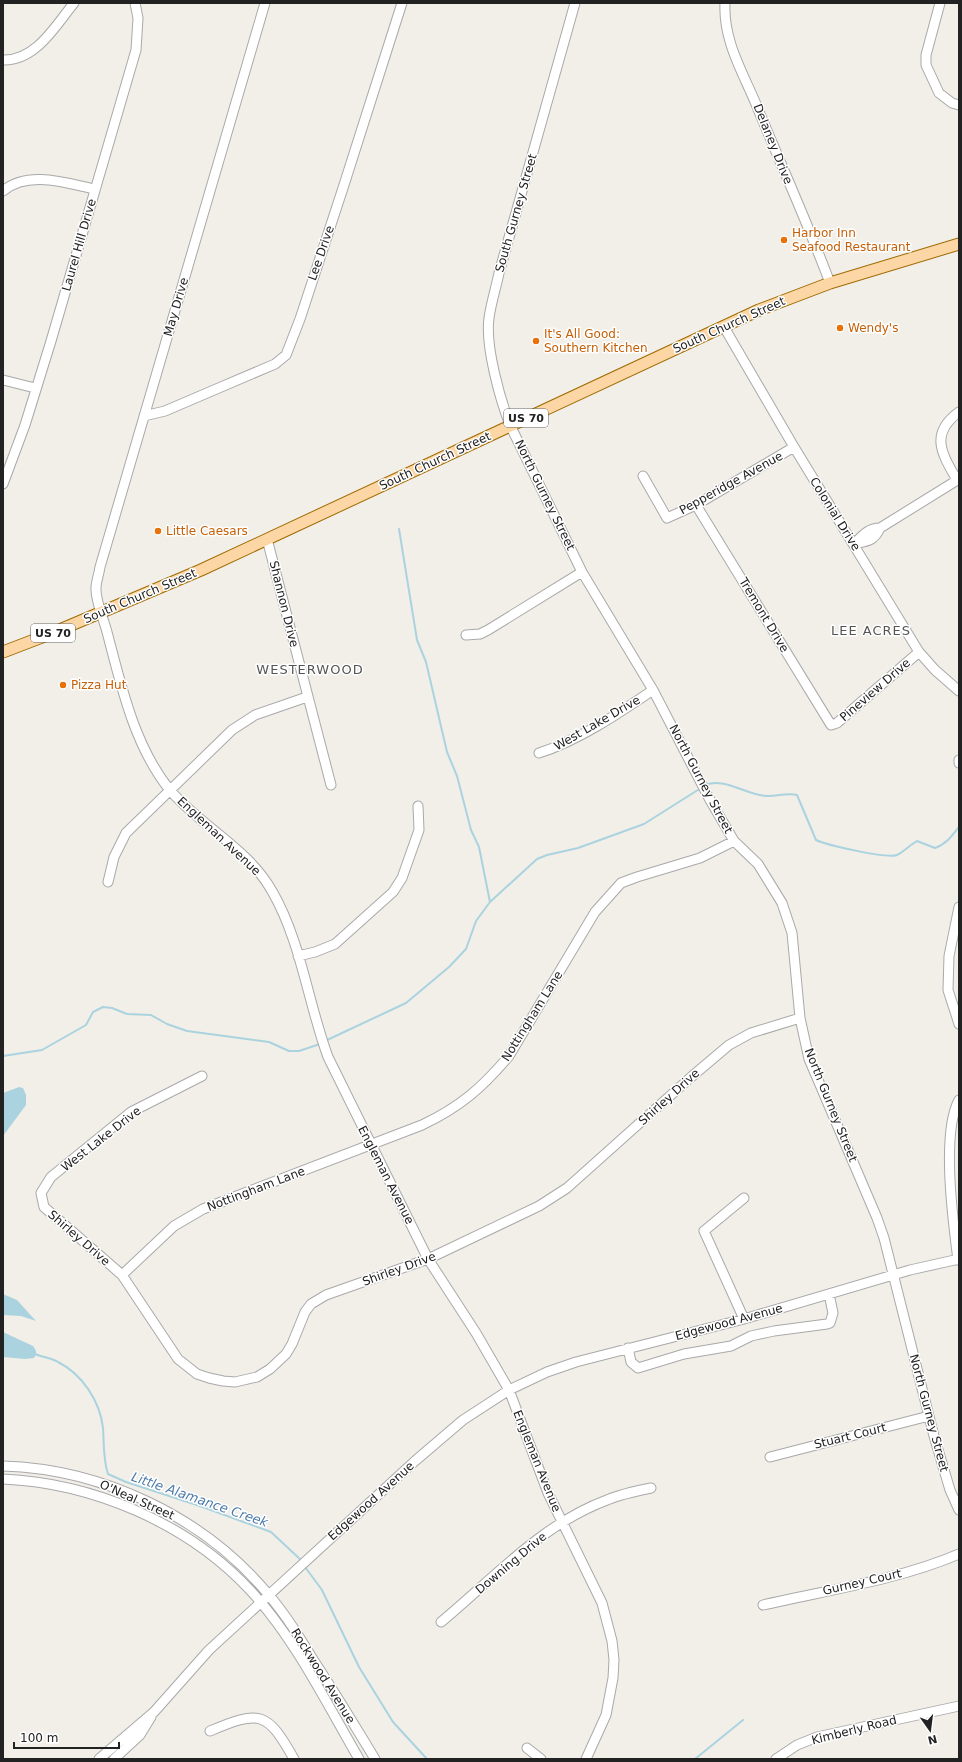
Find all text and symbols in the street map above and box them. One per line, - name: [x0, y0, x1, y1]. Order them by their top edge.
- street label: Delaney Drive: [751, 102, 795, 186]
- street label: South Gurney Street: [492, 152, 540, 274]
- street label: Laurel Hill Drive: [59, 197, 99, 293]
- street label: Lee Drive: [305, 224, 337, 282]
- place label: Harbor Inn Seafood Restaurant: [792, 226, 911, 254]
- marker: Harbor Inn Seafood Restaurant: [779, 235, 789, 245]
- street label: May Drive: [161, 276, 191, 338]
- street label: South Church Street: [671, 294, 788, 356]
- place label: Wendy's: [848, 321, 898, 335]
- marker: Wendy's: [835, 323, 845, 333]
- place label: It's All Good: Southern Kitchen: [544, 327, 648, 355]
- marker: It's All Good: Southern Kitchen: [531, 336, 541, 346]
- road number: US 70: [504, 409, 548, 427]
- street label: South Church Street: [377, 429, 493, 493]
- street label: North Gurney Street: [512, 437, 578, 553]
- street label: Pepperidge Avenue: [677, 449, 785, 517]
- street label: Colonial Drive: [807, 475, 863, 553]
- place label: Little Caesars: [166, 524, 248, 538]
- marker: Little Caesars: [153, 526, 163, 536]
- street label: Shannon Drive: [266, 559, 302, 649]
- street label: South Church Street: [81, 566, 199, 626]
- street label: Tremont Drive: [736, 574, 792, 655]
- district label: LEE ACRES: [831, 623, 911, 638]
- road number: US 70: [31, 624, 75, 642]
- street label: Pineview Drive: [837, 656, 913, 724]
- district label: WESTERWOOD: [256, 662, 364, 677]
- place label: Pizza Hut: [71, 678, 127, 692]
- marker: Pizza Hut: [58, 680, 68, 690]
- street label: West Lake Drive: [551, 693, 643, 753]
- street label: North Gurney Street: [666, 722, 736, 836]
- street label: Engleman Avenue: [175, 794, 263, 878]
- street label: Nottingham Lane: [499, 968, 565, 1064]
- street label: North Gurney Street: [802, 1046, 860, 1164]
- street label: Shirley Drive: [636, 1066, 702, 1128]
- street label: West Lake Drive: [58, 1104, 144, 1174]
- street label: Engleman Avenue: [355, 1123, 417, 1227]
- street label: Nottingham Lane: [205, 1164, 307, 1214]
- street label: Shirley Drive: [45, 1207, 113, 1269]
- street label: Shirley Drive: [360, 1249, 438, 1289]
- street label: Edgewood Avenue: [674, 1301, 784, 1343]
- street label: North Gurney Street: [907, 1353, 952, 1474]
- street label: Engleman Avenue: [510, 1408, 564, 1514]
- street label: Stuart Court: [813, 1420, 888, 1452]
- street label: Edgewood Avenue: [325, 1459, 417, 1543]
- water label: Little Alamance Creek: [130, 1469, 270, 1530]
- street label: O'Neal Street: [98, 1477, 177, 1523]
- street label: Downing Drive: [473, 1529, 549, 1597]
- street label: Gurney Court: [821, 1566, 903, 1598]
- street label: Rockwood Avenue: [288, 1626, 358, 1726]
- north arrow: [910, 1710, 950, 1750]
- street label: Kimberly Road: [810, 1713, 898, 1747]
- scale bar: [14, 1724, 119, 1750]
- text: 100 m: [20, 1731, 58, 1745]
- text: N: [926, 1732, 938, 1747]

